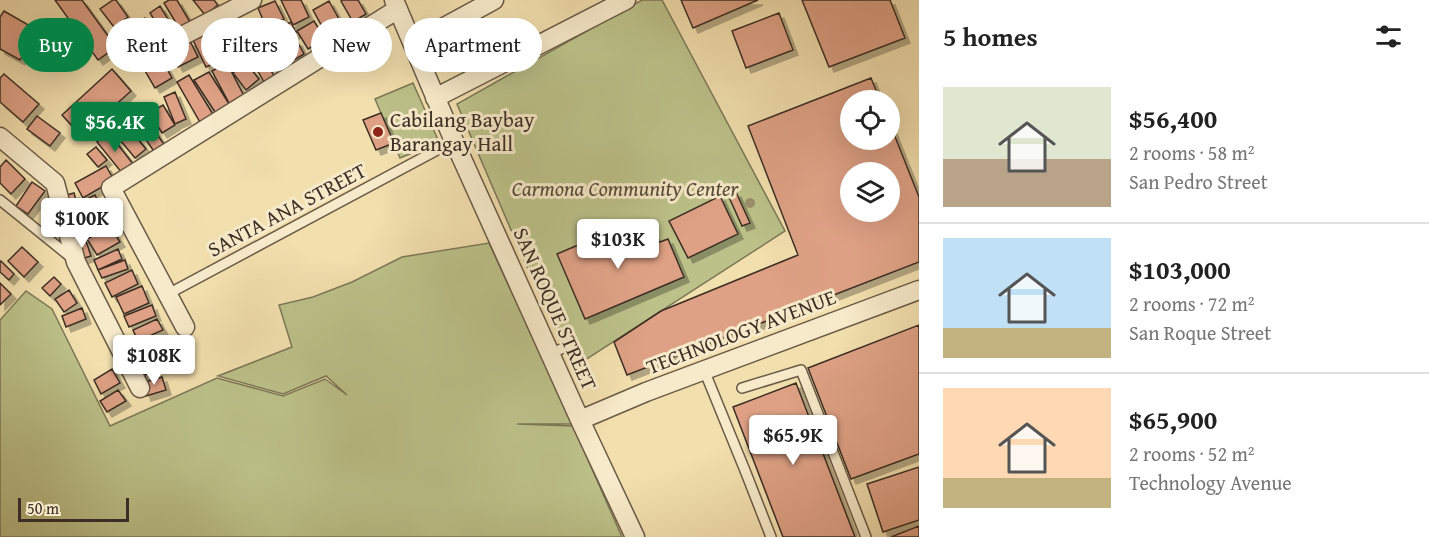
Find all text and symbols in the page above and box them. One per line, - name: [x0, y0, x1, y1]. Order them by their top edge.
- text: 5 homes: [943, 17, 1038, 56]
- chip: Buy: [18, 18, 94, 72]
- chip: Rent: [106, 18, 189, 72]
- chip: Filters: [201, 18, 299, 72]
- chip: New: [311, 18, 392, 72]
- chip: Apartment: [404, 18, 542, 72]
- icon: filters: [1372, 20, 1405, 53]
- map controls: [840, 90, 900, 222]
- button: locate: [840, 90, 900, 150]
- text: $56,400: [1129, 99, 1217, 138]
- pin: $56.4K: [66, 102, 164, 153]
- place label: Cabilang Baybay Barangay Hall: [390, 104, 535, 159]
- text: $56.4K: [85, 107, 145, 136]
- icon: home: [991, 111, 1063, 183]
- marker: Cabilang Baybay Barangay Hall: [371, 125, 385, 139]
- text: 2 rooms · 58 m²: [1129, 138, 1255, 167]
- street label: SANTA ANA STREET: [202, 155, 372, 264]
- button: layers: [840, 162, 900, 222]
- text: San Pedro Street: [1129, 167, 1268, 196]
- park label: Carmona Community Center: [512, 173, 740, 204]
- pin: $100K: [40, 198, 124, 249]
- text: $100K: [55, 203, 109, 232]
- pin: $103K: [576, 219, 660, 270]
- street label: SAN ROQUE STREET: [506, 222, 605, 395]
- text: $103K: [591, 224, 645, 253]
- text: $103,000: [1129, 250, 1231, 289]
- icon: home: [991, 262, 1063, 334]
- street label: TECHNOLOGY AVENUE: [642, 281, 840, 382]
- text: 2 rooms · 72 m²: [1129, 289, 1255, 318]
- text: San Roque Street: [1129, 318, 1271, 347]
- pin: $108K: [112, 335, 196, 386]
- text: $108K: [127, 340, 181, 369]
- text: $65,900: [1129, 400, 1217, 439]
- icon: home: [991, 412, 1063, 484]
- pin: $65.9K: [744, 415, 842, 466]
- text: $65.9K: [763, 420, 823, 449]
- text: 2 rooms · 52 m²: [1129, 439, 1255, 468]
- text: Technology Avenue: [1129, 468, 1292, 497]
- scale bar: [18, 495, 129, 522]
- text: 50 m: [27, 496, 59, 520]

